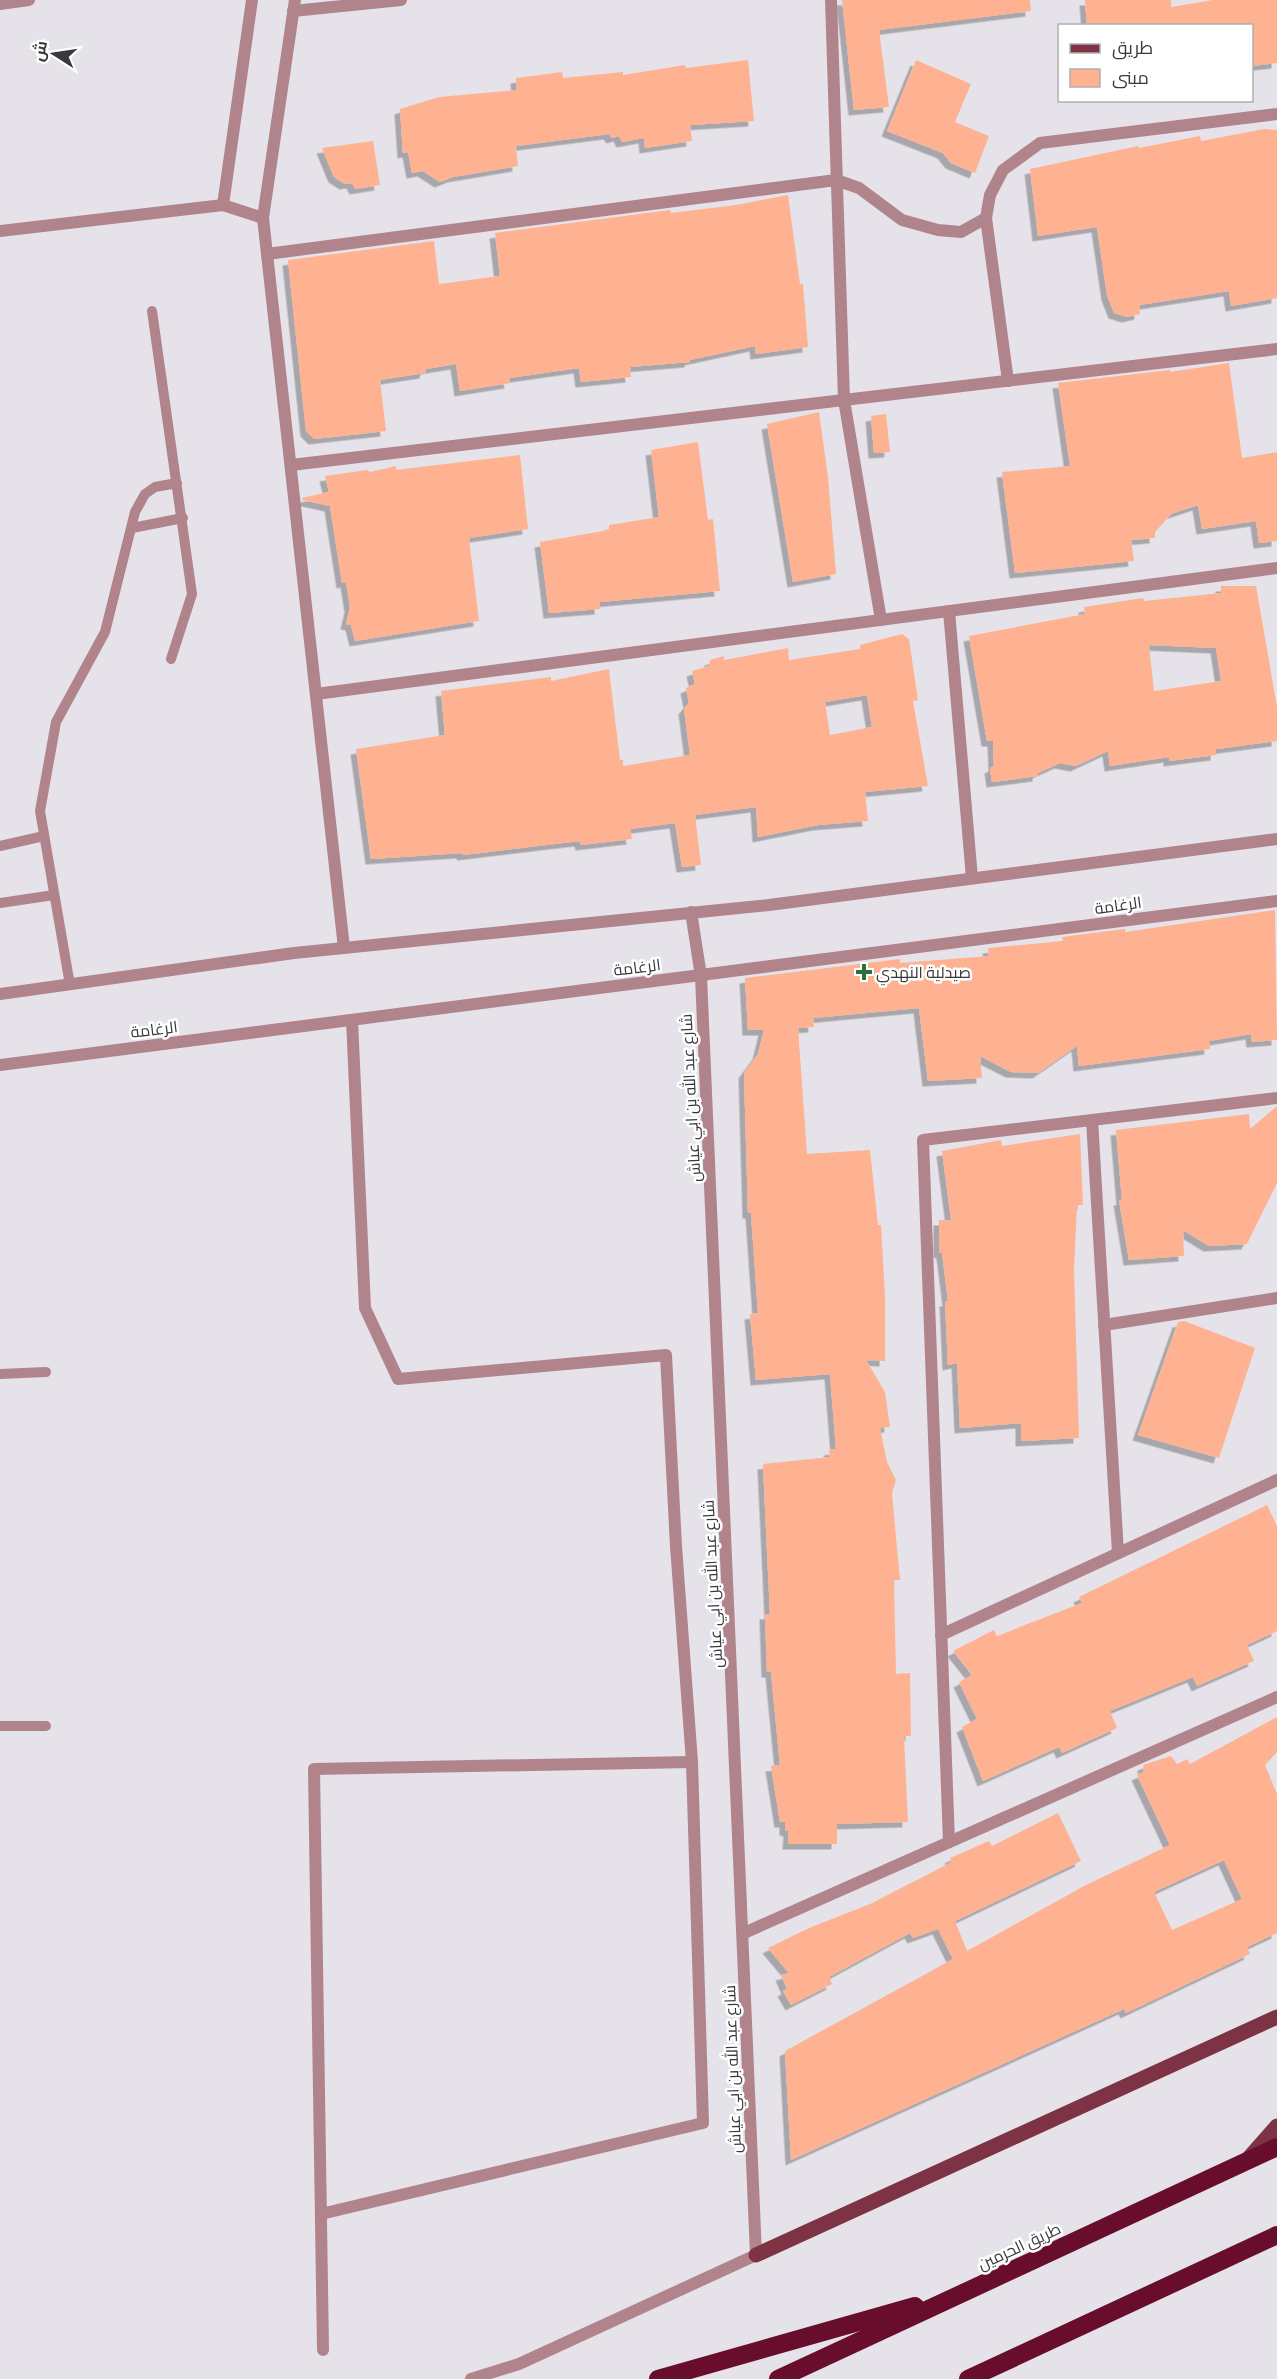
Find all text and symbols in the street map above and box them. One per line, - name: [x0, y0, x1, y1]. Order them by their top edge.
- north arrow: [24, 24, 84, 84]
- legend: [1058, 24, 1253, 102]
- text: طريق: [1112, 36, 1153, 60]
- text: ش: [27, 39, 51, 63]
- text: مبنى: [1112, 66, 1149, 89]
- street label: الرغامة: [1093, 892, 1143, 918]
- street label: الرغامة: [612, 954, 662, 980]
- place label: صيدلية النهدي: [876, 962, 971, 986]
- marker: صيدلية النهدي: [857, 965, 871, 979]
- street label: شارع عبد الله بن ابي عياش: [676, 1013, 708, 1183]
- street label: الرغامة: [129, 1016, 179, 1042]
- street label: شارع عبد الله بن ابي عياش: [698, 1499, 730, 1669]
- street label: شارع عبد الله بن ابي عياش: [719, 1984, 749, 2153]
- street label: طريق الحرمين: [974, 2218, 1064, 2275]

